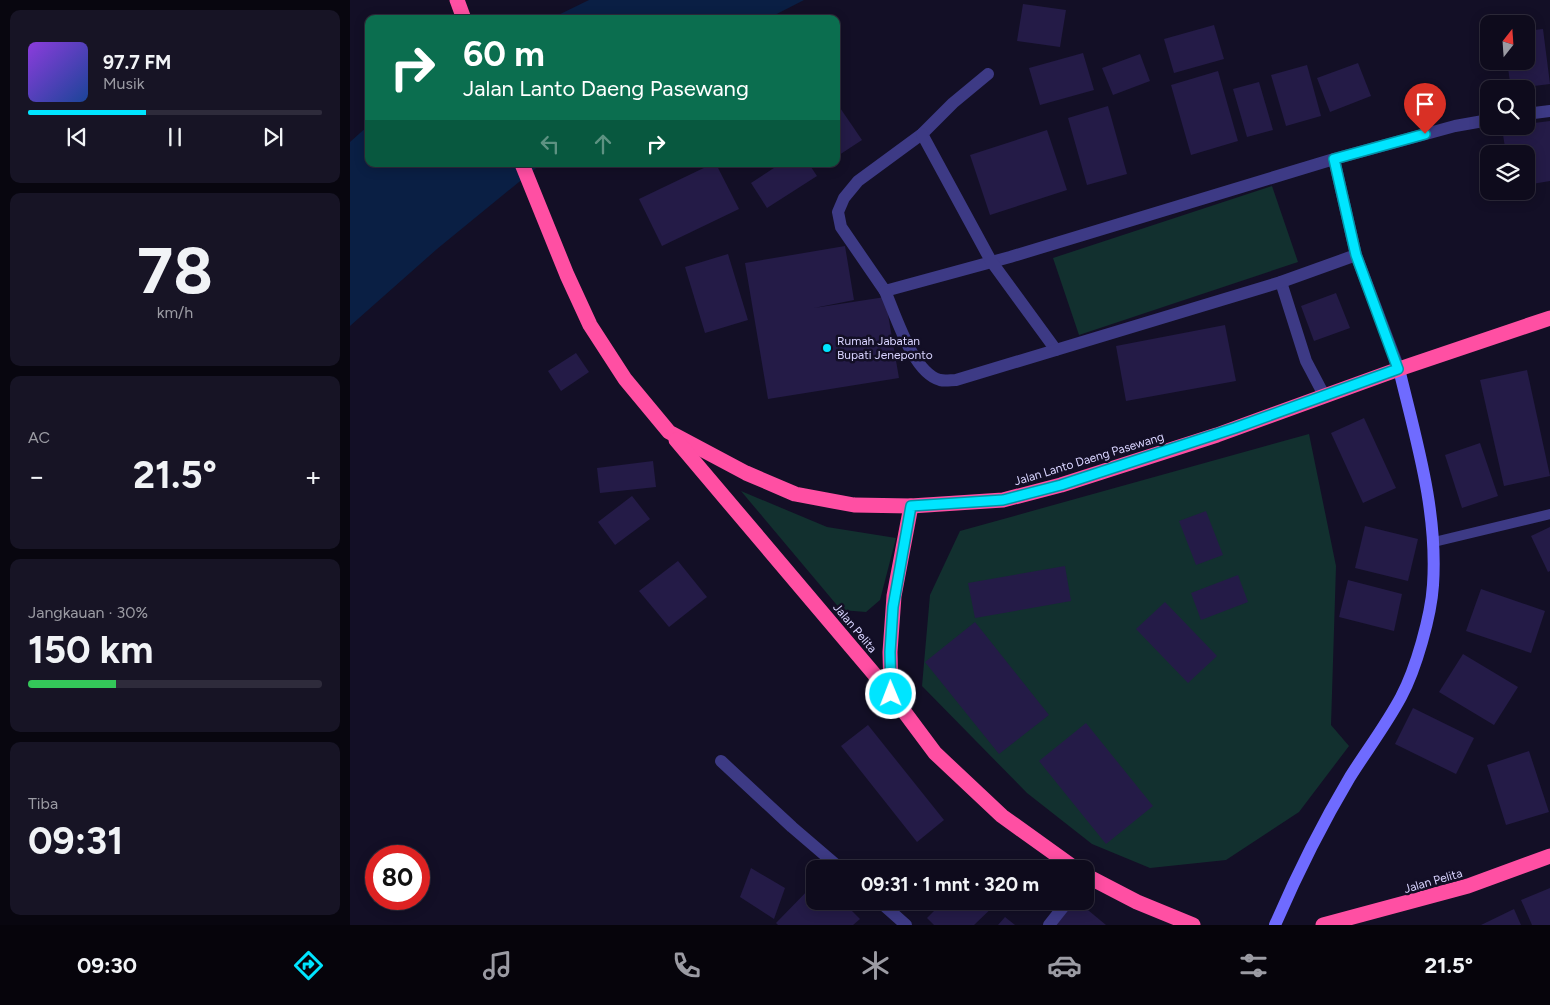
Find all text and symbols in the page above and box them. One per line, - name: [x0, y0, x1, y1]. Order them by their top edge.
- north arrow: [1480, 15, 1535, 70]
- map controls: [1480, 15, 1535, 200]
- text: 60 m: [463, 33, 545, 75]
- icon: right: [380, 35, 445, 100]
- text: 97.7 FM: [103, 51, 171, 74]
- text: Musik: [103, 74, 144, 93]
- text: Jalan Lanto Daeng Pasewang: [463, 75, 749, 102]
- button: search: [1480, 80, 1535, 135]
- pin: [1404, 83, 1446, 134]
- icon: arrive: [1411, 90, 1439, 118]
- icon: previous: [63, 123, 91, 151]
- icon: pause: [161, 123, 189, 151]
- icon: next: [259, 123, 287, 151]
- icon: left: [536, 130, 564, 158]
- icon: ahead: [589, 130, 617, 158]
- icon: right: [642, 130, 670, 158]
- button: layers: [1480, 145, 1535, 200]
- text: 78: [137, 231, 213, 309]
- text: km/h: [157, 303, 193, 322]
- place label: Rumah Jabatan Bupati Jeneponto: [837, 334, 933, 362]
- marker: Rumah Jabatan Bupati Jeneponto: [821, 342, 833, 354]
- text: AC: [28, 428, 50, 447]
- street label: Jalan Lanto Daeng Pasewang: [1012, 430, 1166, 488]
- text: 21.5°: [133, 452, 217, 498]
- text: −: [28, 459, 45, 493]
- text: +: [305, 459, 322, 493]
- street label: Jalan Pelita: [830, 600, 880, 656]
- text: Jangkauan · 30%: [28, 603, 148, 622]
- text: 150 km: [28, 627, 153, 673]
- position arrow: [864, 667, 916, 719]
- text: Tiba: [28, 794, 58, 813]
- text: 09:31: [28, 818, 123, 864]
- speed limit sign: 80: [365, 845, 430, 910]
- street label: Jalan Pelita: [1402, 866, 1464, 896]
- text: 09:31 · 1 mnt · 320 m: [861, 873, 1039, 896]
- icon: directions: [291, 948, 326, 983]
- icon: music: [480, 948, 515, 983]
- icon: phone: [669, 948, 704, 983]
- icon: climate: [858, 948, 893, 983]
- icon: car: [1047, 948, 1082, 983]
- icon: filters: [1236, 948, 1271, 983]
- text: 09:30: [77, 952, 137, 979]
- text: 21.5°: [1424, 952, 1473, 979]

